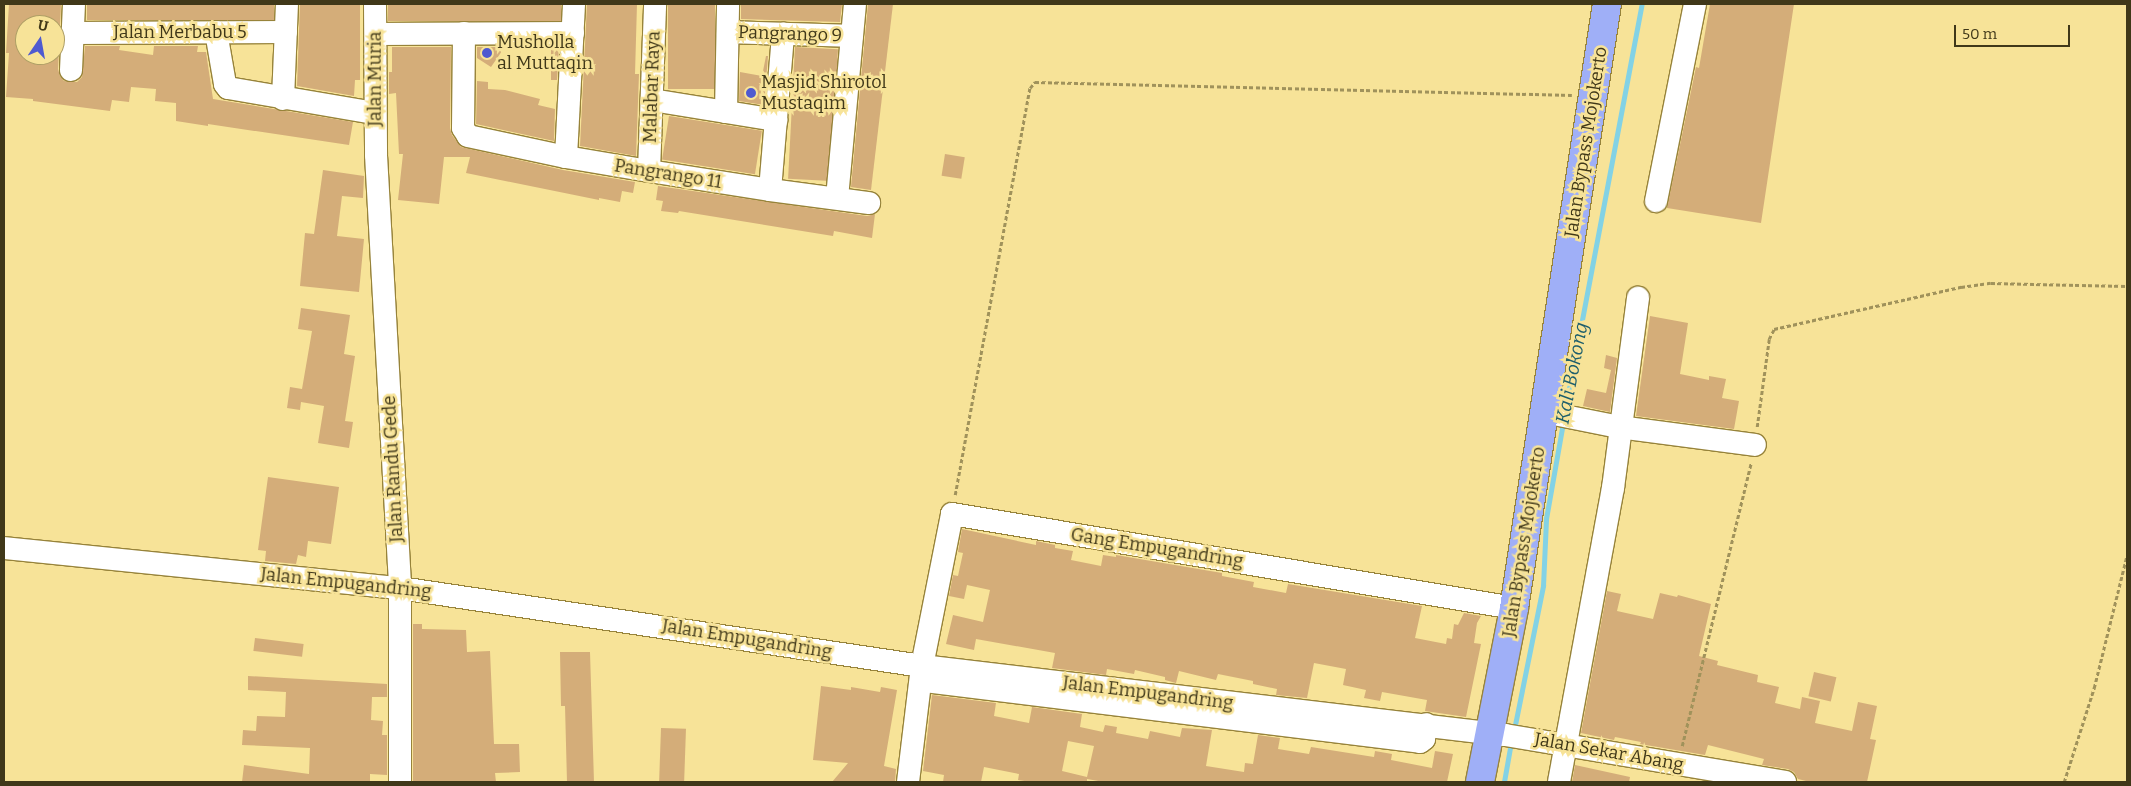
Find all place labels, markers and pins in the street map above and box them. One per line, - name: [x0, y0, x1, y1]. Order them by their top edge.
- place label: Musholla al Muttaqin: [497, 32, 593, 74]
- marker: Musholla al Muttaqin: [481, 47, 493, 59]
- place label: Masjid Shirotol Mustaqim: [761, 72, 887, 115]
- marker: Masjid Shirotol Mustaqim: [745, 87, 757, 99]

